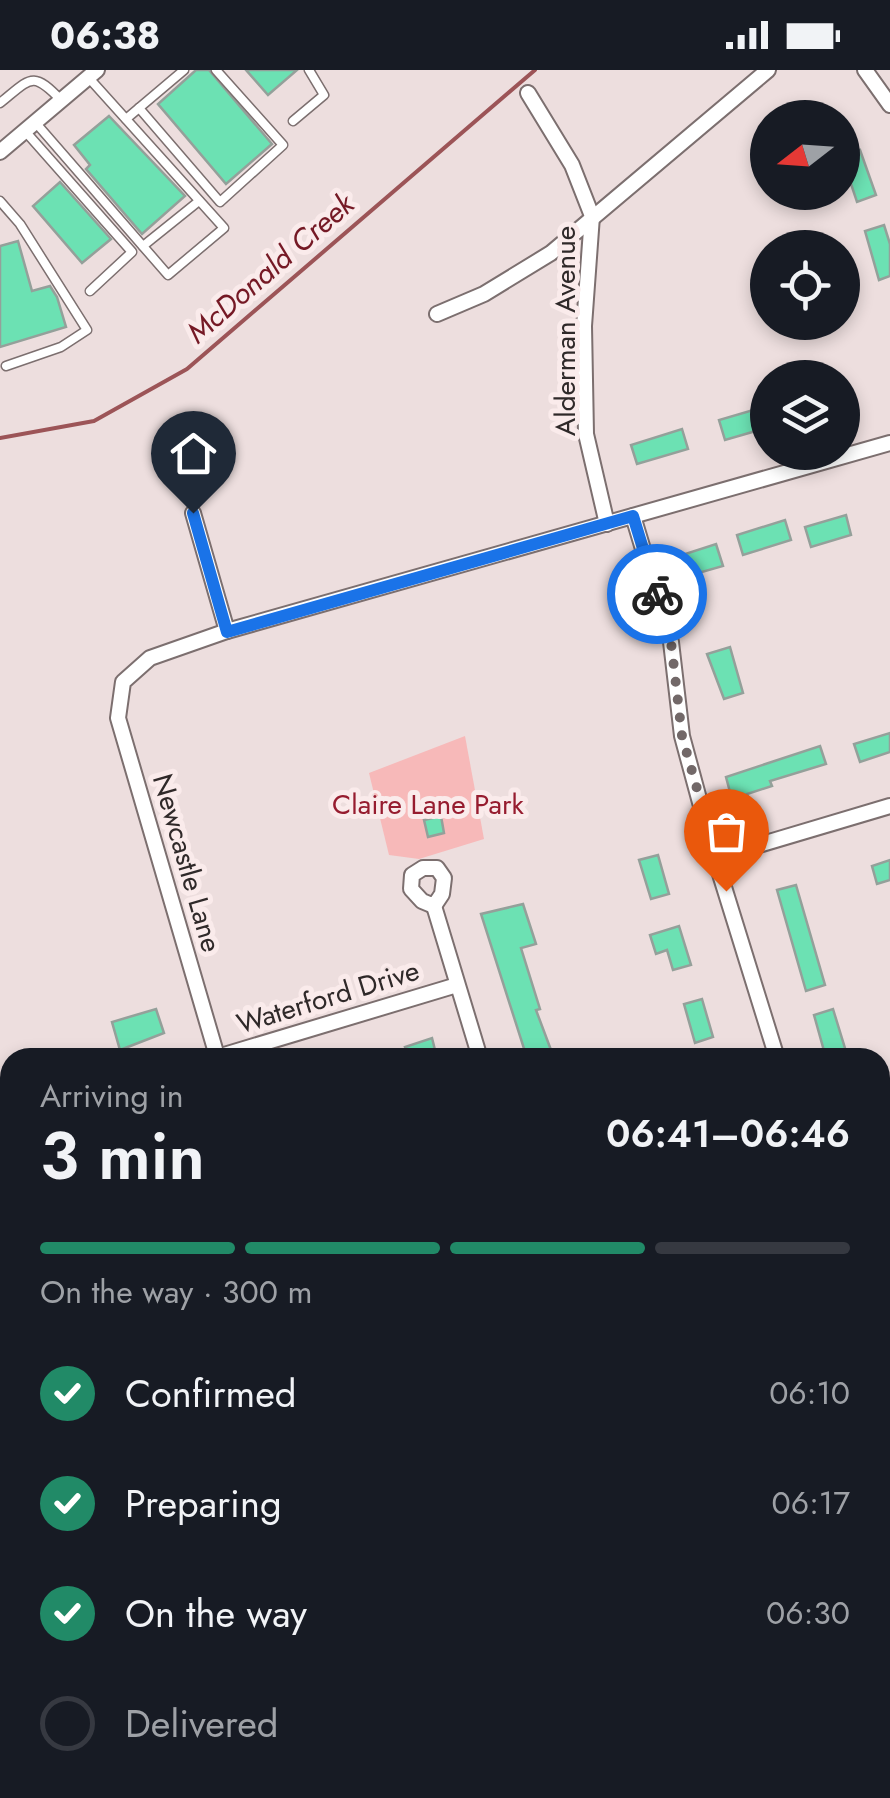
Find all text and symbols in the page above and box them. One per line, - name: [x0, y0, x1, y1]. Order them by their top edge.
- text: 06:38: [50, 8, 160, 63]
- north arrow: [750, 100, 860, 210]
- map controls: [750, 100, 860, 470]
- water label: McDonald Creek: [177, 182, 364, 353]
- street label: Alderman Avenue: [545, 226, 586, 436]
- button: locate: [750, 230, 860, 340]
- button: layers: [750, 360, 860, 470]
- pin: [151, 411, 236, 514]
- icon: home: [166, 426, 221, 481]
- courier: [607, 544, 707, 644]
- icon: bike: [630, 567, 685, 622]
- street label: Newcastle Lane: [142, 769, 232, 957]
- park label: Claire Lane Park: [332, 784, 525, 825]
- pin: [684, 789, 769, 892]
- icon: bag: [699, 804, 754, 859]
- street label: Waterford Drive: [232, 950, 424, 1044]
- text: Arriving in: [40, 1073, 184, 1119]
- text: 06:41–06:46: [606, 1106, 850, 1161]
- text: 3 min: [40, 1109, 205, 1203]
- text: On the way · 300 m: [40, 1269, 313, 1315]
- icon: check: [40, 1366, 95, 1421]
- text: Confirmed: [125, 1366, 296, 1421]
- text: 06:10: [769, 1370, 850, 1416]
- icon: check: [40, 1476, 95, 1531]
- text: Preparing: [125, 1476, 282, 1531]
- text: 06:17: [772, 1480, 850, 1526]
- icon: check: [40, 1586, 95, 1641]
- text: On the way: [125, 1586, 307, 1641]
- text: 06:30: [766, 1590, 850, 1636]
- text: Delivered: [125, 1696, 278, 1751]

